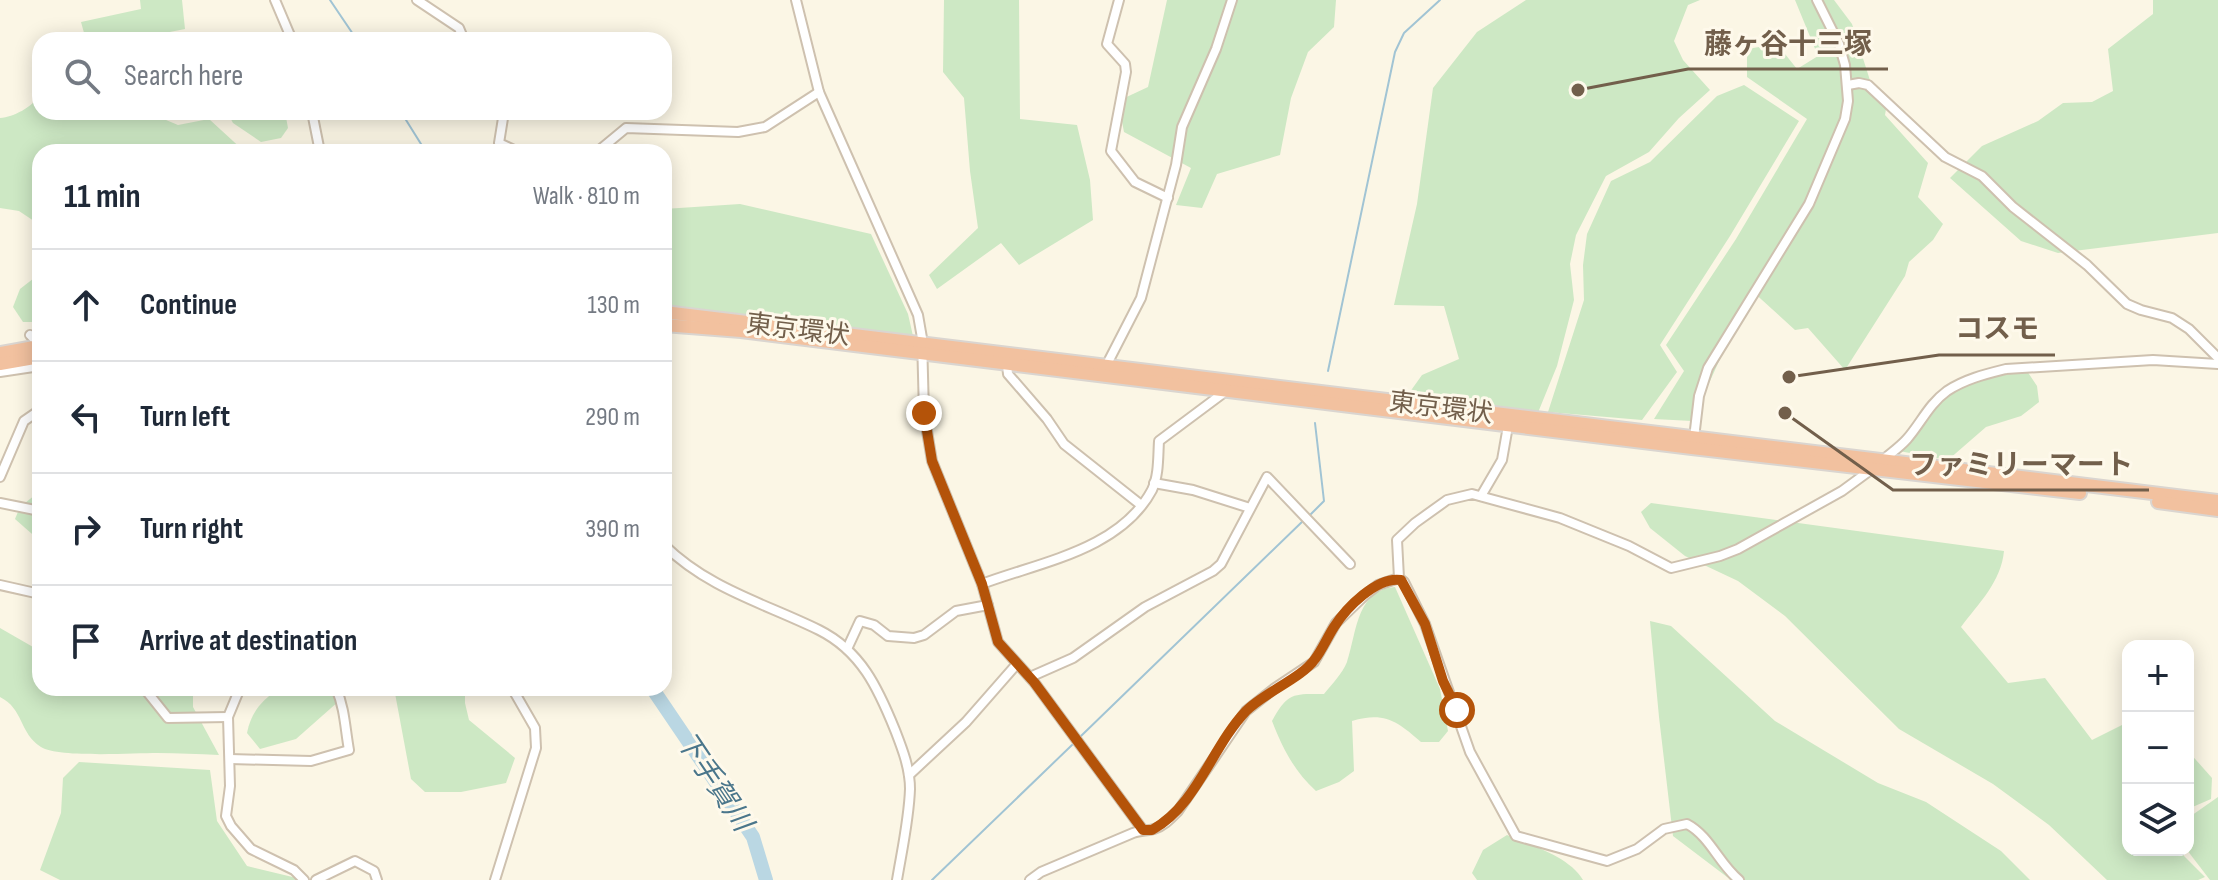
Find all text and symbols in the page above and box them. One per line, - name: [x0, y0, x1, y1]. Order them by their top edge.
- callout: 藤ヶ谷十三塚: [1688, 17, 1888, 69]
- text: 藤ヶ谷十三塚: [1704, 28, 1872, 61]
- search box: [32, 32, 672, 120]
- icon: search: [60, 54, 104, 98]
- text: Search here: [124, 58, 243, 94]
- text: 11 min: [64, 176, 141, 217]
- text: Walk · 810 m: [533, 181, 640, 212]
- icon: ahead: [64, 283, 108, 327]
- text: Continue: [140, 287, 237, 323]
- text: 130 m: [588, 290, 640, 321]
- callout: コスモ: [1939, 303, 2055, 355]
- street label: 東京環状: [744, 309, 851, 352]
- text: コスモ: [1955, 313, 2039, 346]
- street label: 東京環状: [1387, 387, 1494, 430]
- icon: left: [64, 395, 108, 439]
- route end: [906, 395, 942, 431]
- text: Turn left: [140, 399, 230, 435]
- text: 290 m: [585, 402, 640, 433]
- callout: ファミリーマート: [1893, 438, 2149, 490]
- text: ファミリーマート: [1909, 449, 2133, 482]
- icon: right: [64, 507, 108, 551]
- text: Turn right: [140, 511, 243, 547]
- text: 390 m: [585, 514, 640, 545]
- icon: arrive: [64, 619, 108, 663]
- text: Arrive at destination: [140, 623, 357, 659]
- map controls: [2122, 640, 2194, 856]
- button: +: [2122, 640, 2194, 712]
- route start: [1439, 692, 1475, 728]
- button: −: [2122, 712, 2194, 784]
- water label: 下手賀川: [669, 726, 760, 840]
- button: layers: [2122, 784, 2194, 856]

